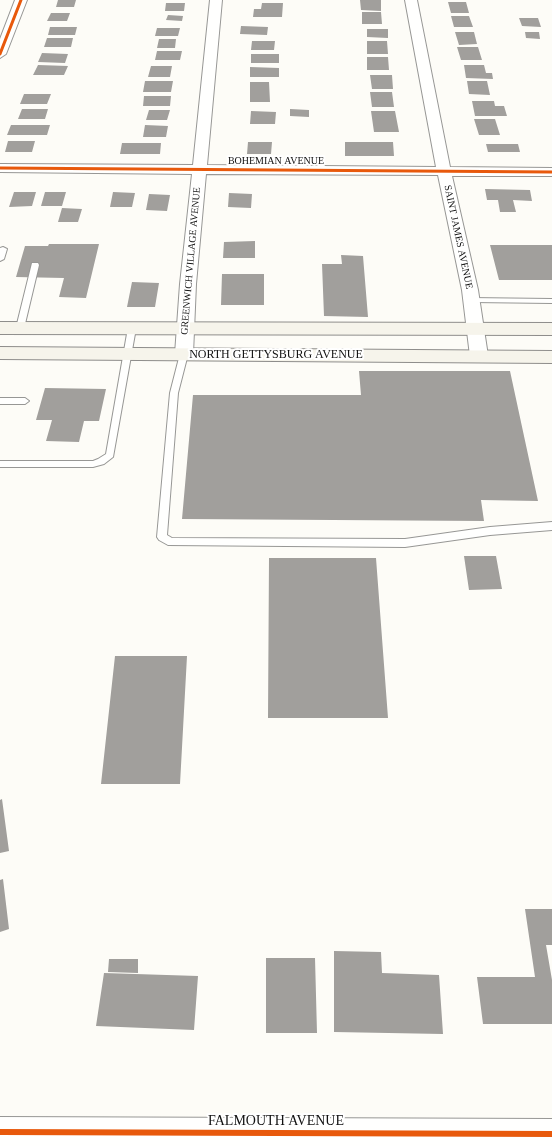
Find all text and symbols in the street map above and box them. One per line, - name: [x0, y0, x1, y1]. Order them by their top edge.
- street label: BOHEMIAN AVENUE: [228, 155, 324, 167]
- street label: SAINT JAMES AVENUE: [441, 184, 475, 290]
- street label: GREENWICH VILLAGE AVENUE: [179, 187, 203, 335]
- street label: NORTH GETTYSBURG AVENUE: [189, 348, 363, 362]
- street label: FALMOUTH AVENUE: [208, 1113, 344, 1129]

